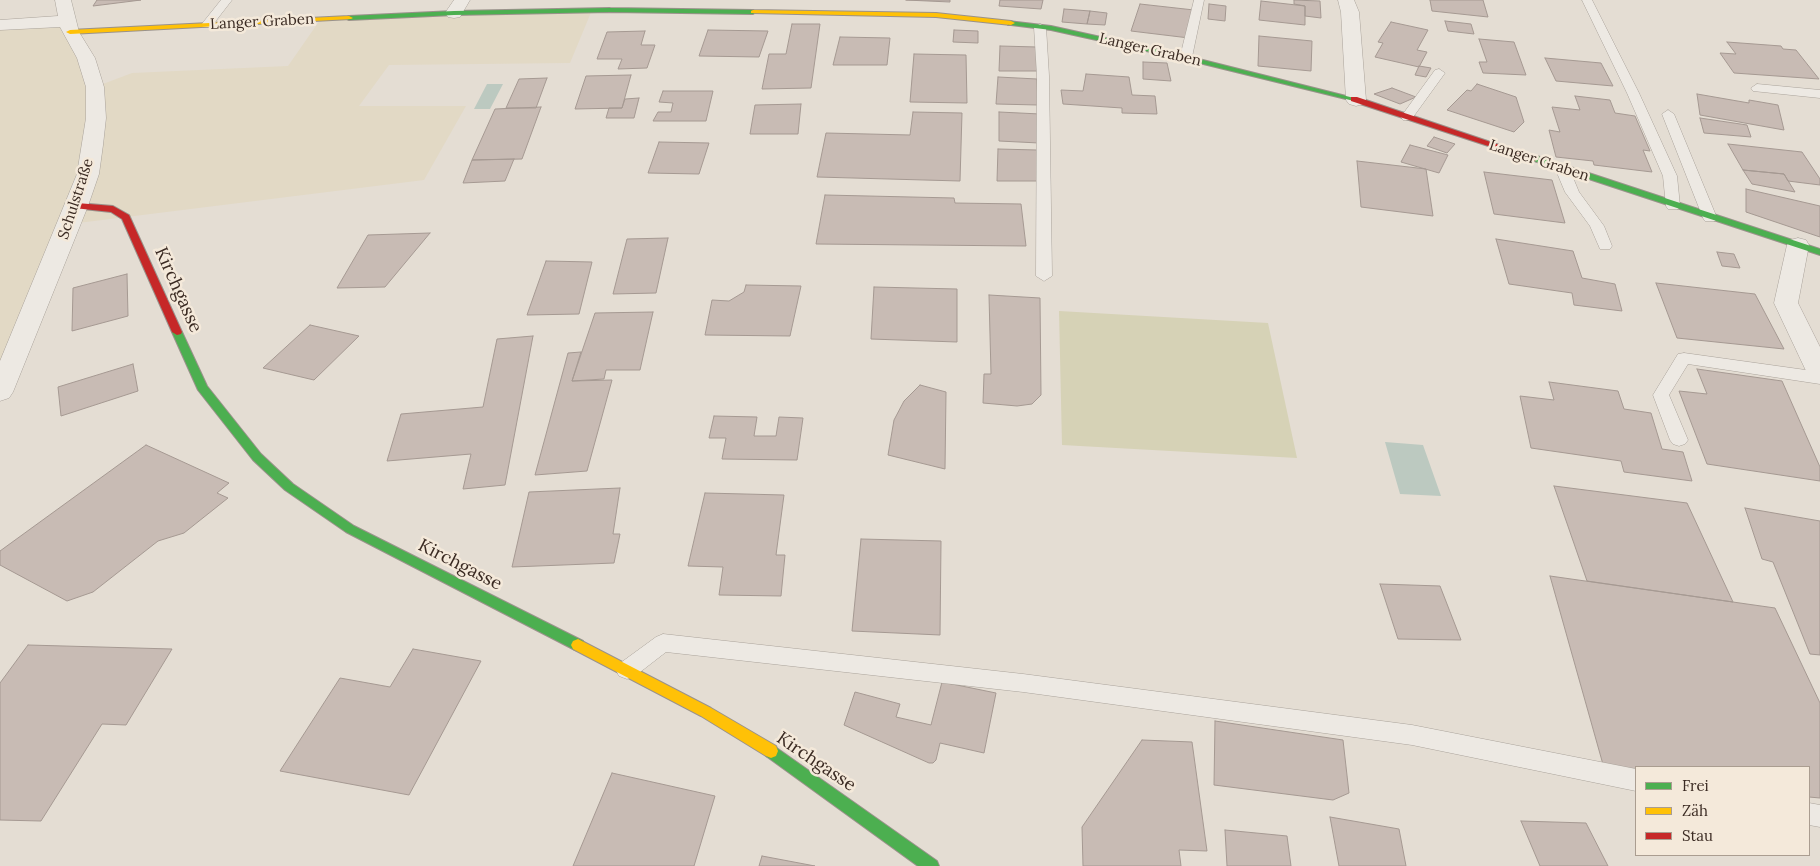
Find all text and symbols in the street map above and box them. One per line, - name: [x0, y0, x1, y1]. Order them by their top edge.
- street label: Langer Graben: [210, 10, 314, 34]
- street label: Langer Graben: [1097, 30, 1203, 70]
- street label: Langer Graben: [1487, 136, 1591, 186]
- street label: Schulstraße: [55, 156, 97, 242]
- street label: Kirchgasse: [150, 244, 206, 336]
- street label: Kirchgasse: [415, 535, 505, 595]
- street label: Kirchgasse: [772, 728, 860, 796]
- legend: [1635, 766, 1810, 856]
- text: Frei: [1682, 776, 1709, 795]
- text: Zäh: [1682, 801, 1708, 820]
- text: Stau: [1682, 826, 1713, 845]

